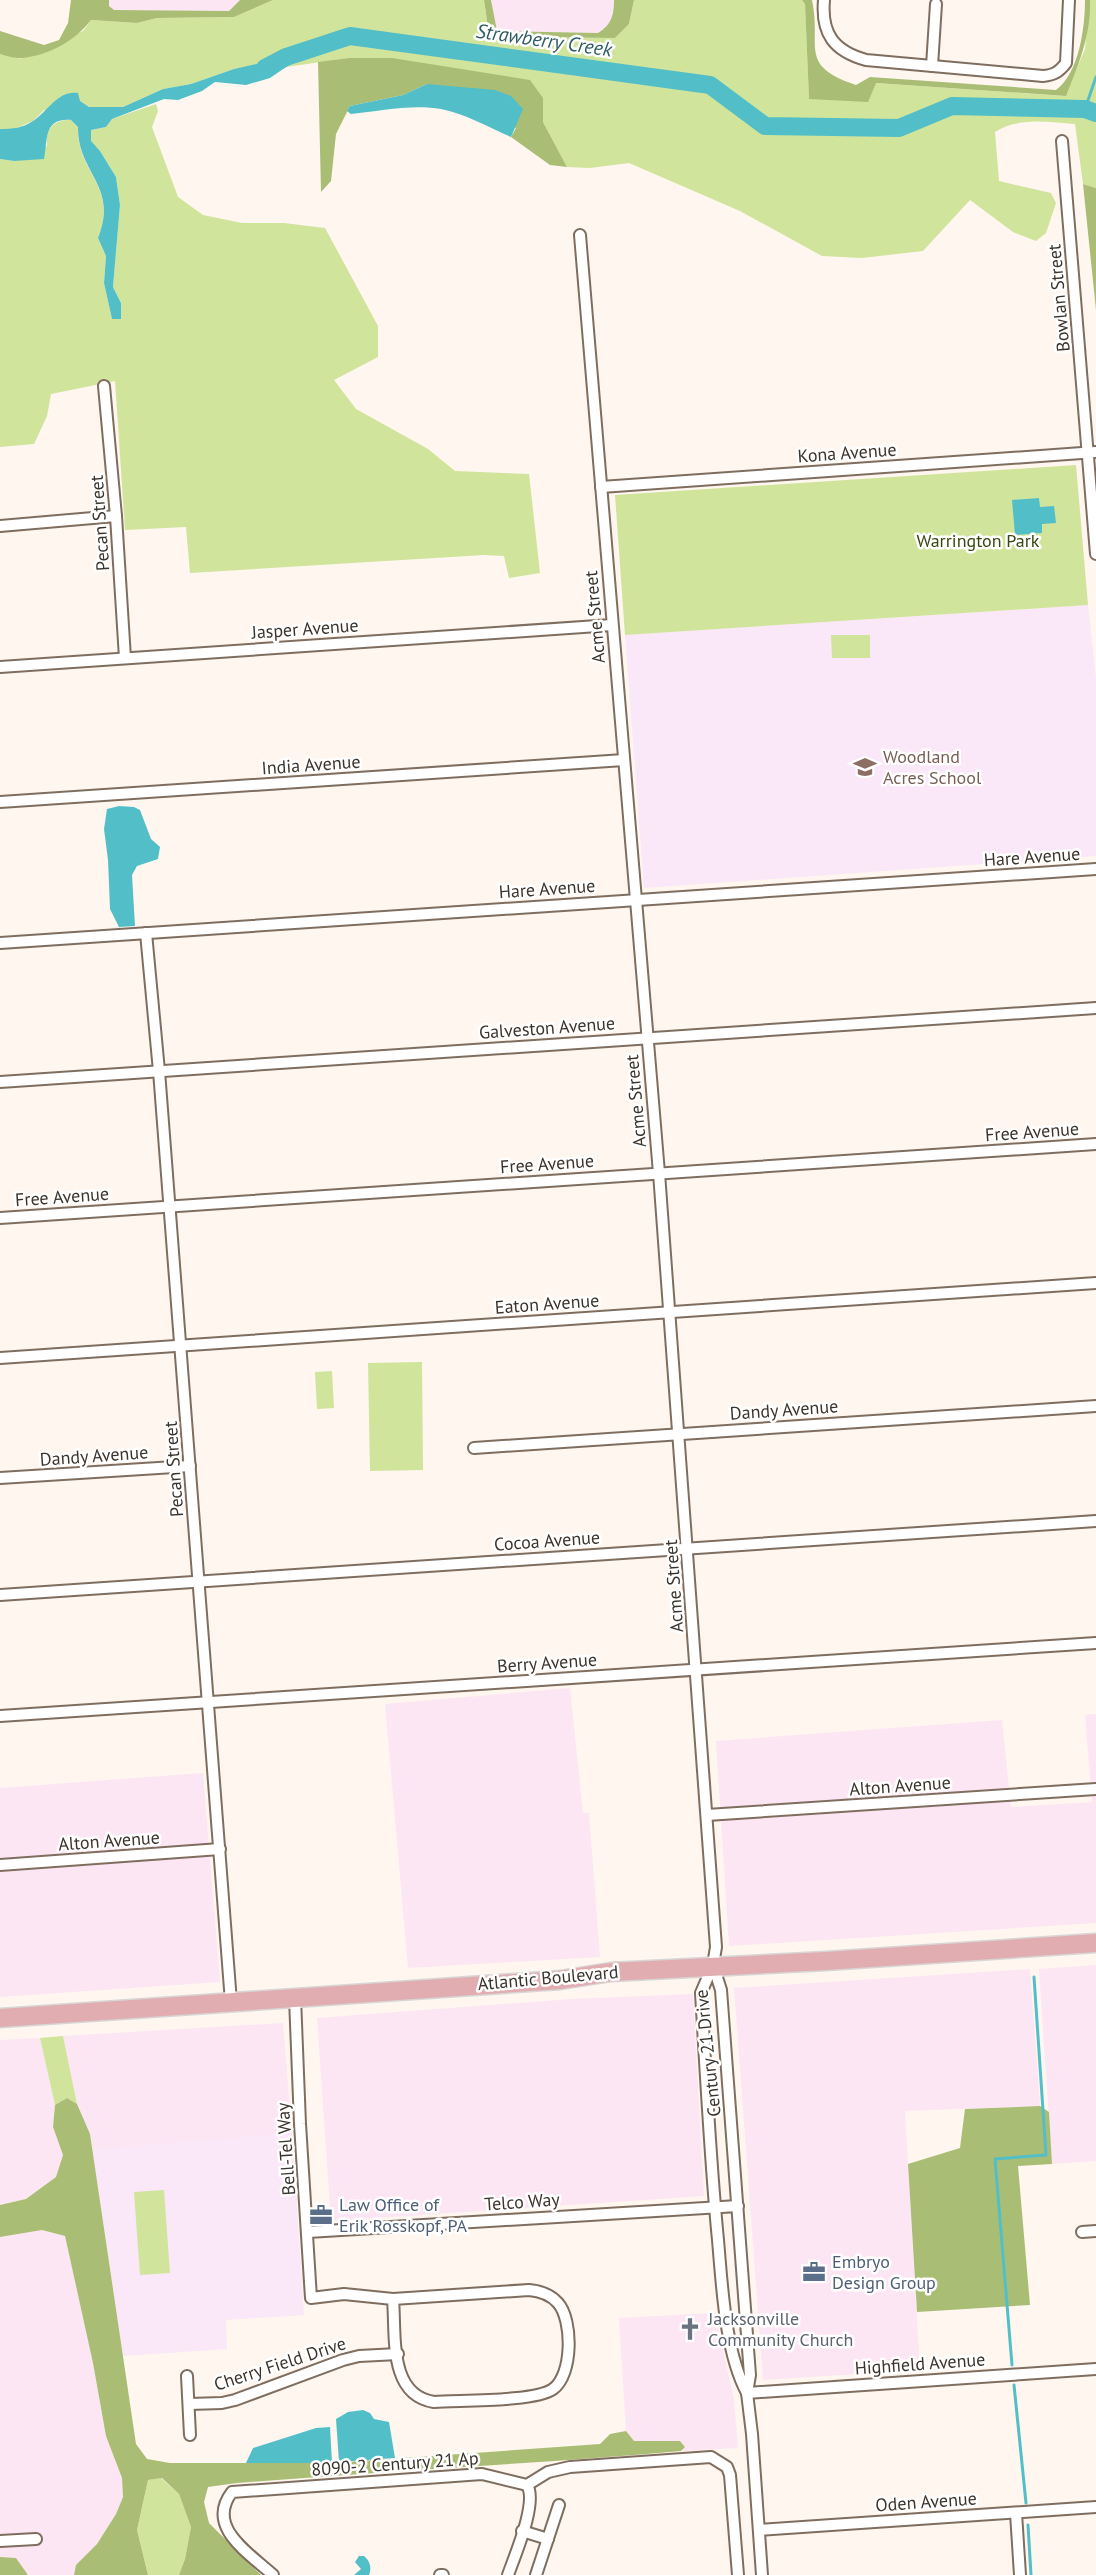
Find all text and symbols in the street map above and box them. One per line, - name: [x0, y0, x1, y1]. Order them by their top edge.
- water label: Strawberry Creek: [474, 18, 615, 63]
- street label: Bowlan Street: [1042, 243, 1075, 353]
- street label: Kona Avenue: [797, 438, 897, 467]
- street label: Pecan Street: [85, 474, 114, 572]
- park label: Warrington Park: [917, 529, 1040, 552]
- street label: Acme Street: [579, 570, 610, 664]
- street label: Jasper Avenue: [250, 613, 359, 644]
- place label: Woodland Acres School: [883, 745, 982, 789]
- street label: India Avenue: [261, 750, 361, 779]
- school or university icon: Woodland Acres School: [852, 754, 878, 780]
- street label: Hare Avenue: [983, 842, 1081, 871]
- street label: Hare Avenue: [498, 874, 596, 903]
- street label: Galveston Avenue: [478, 1011, 616, 1044]
- street label: Acme Street: [620, 1054, 651, 1148]
- street label: Free Avenue: [984, 1117, 1080, 1146]
- street label: Free Avenue: [499, 1149, 595, 1178]
- street label: Free Avenue: [14, 1182, 110, 1211]
- street label: Eaton Avenue: [494, 1288, 600, 1319]
- street label: Dandy Avenue: [729, 1394, 839, 1425]
- street label: Pecan Street: [159, 1420, 188, 1518]
- street label: Dandy Avenue: [39, 1440, 149, 1471]
- street label: Cocoa Avenue: [493, 1525, 601, 1556]
- street label: Acme Street: [659, 1539, 688, 1633]
- street label: Berry Avenue: [496, 1648, 598, 1677]
- street label: Alton Avenue: [848, 1770, 951, 1801]
- street label: Alton Avenue: [57, 1825, 160, 1856]
- street label: Atlantic Boulevard: [477, 1960, 619, 1995]
- street label: Century 21 Drive: [689, 1988, 726, 2118]
- street label: Bell-Tel Way: [271, 2101, 300, 2196]
- street label: Telco Way: [484, 2187, 561, 2216]
- place label: Law Office of Erik Rosskopf, PA: [339, 2193, 467, 2237]
- office icon: Law Office of Erik Rosskopf, PA: [308, 2202, 334, 2228]
- place label: Embryo Design Group: [832, 2250, 936, 2294]
- office icon: Embryo Design Group: [801, 2259, 827, 2285]
- place label: Jacksonville Community Church: [707, 2307, 853, 2351]
- church icon: Jacksonville Community Church: [677, 2316, 703, 2342]
- street label: Cherry Field Drive: [211, 2331, 349, 2396]
- street label: Highfield Avenue: [854, 2347, 986, 2380]
- street label: 8090-2 Century 21 Ap: [311, 2446, 479, 2481]
- street label: Oden Avenue: [875, 2486, 977, 2517]

